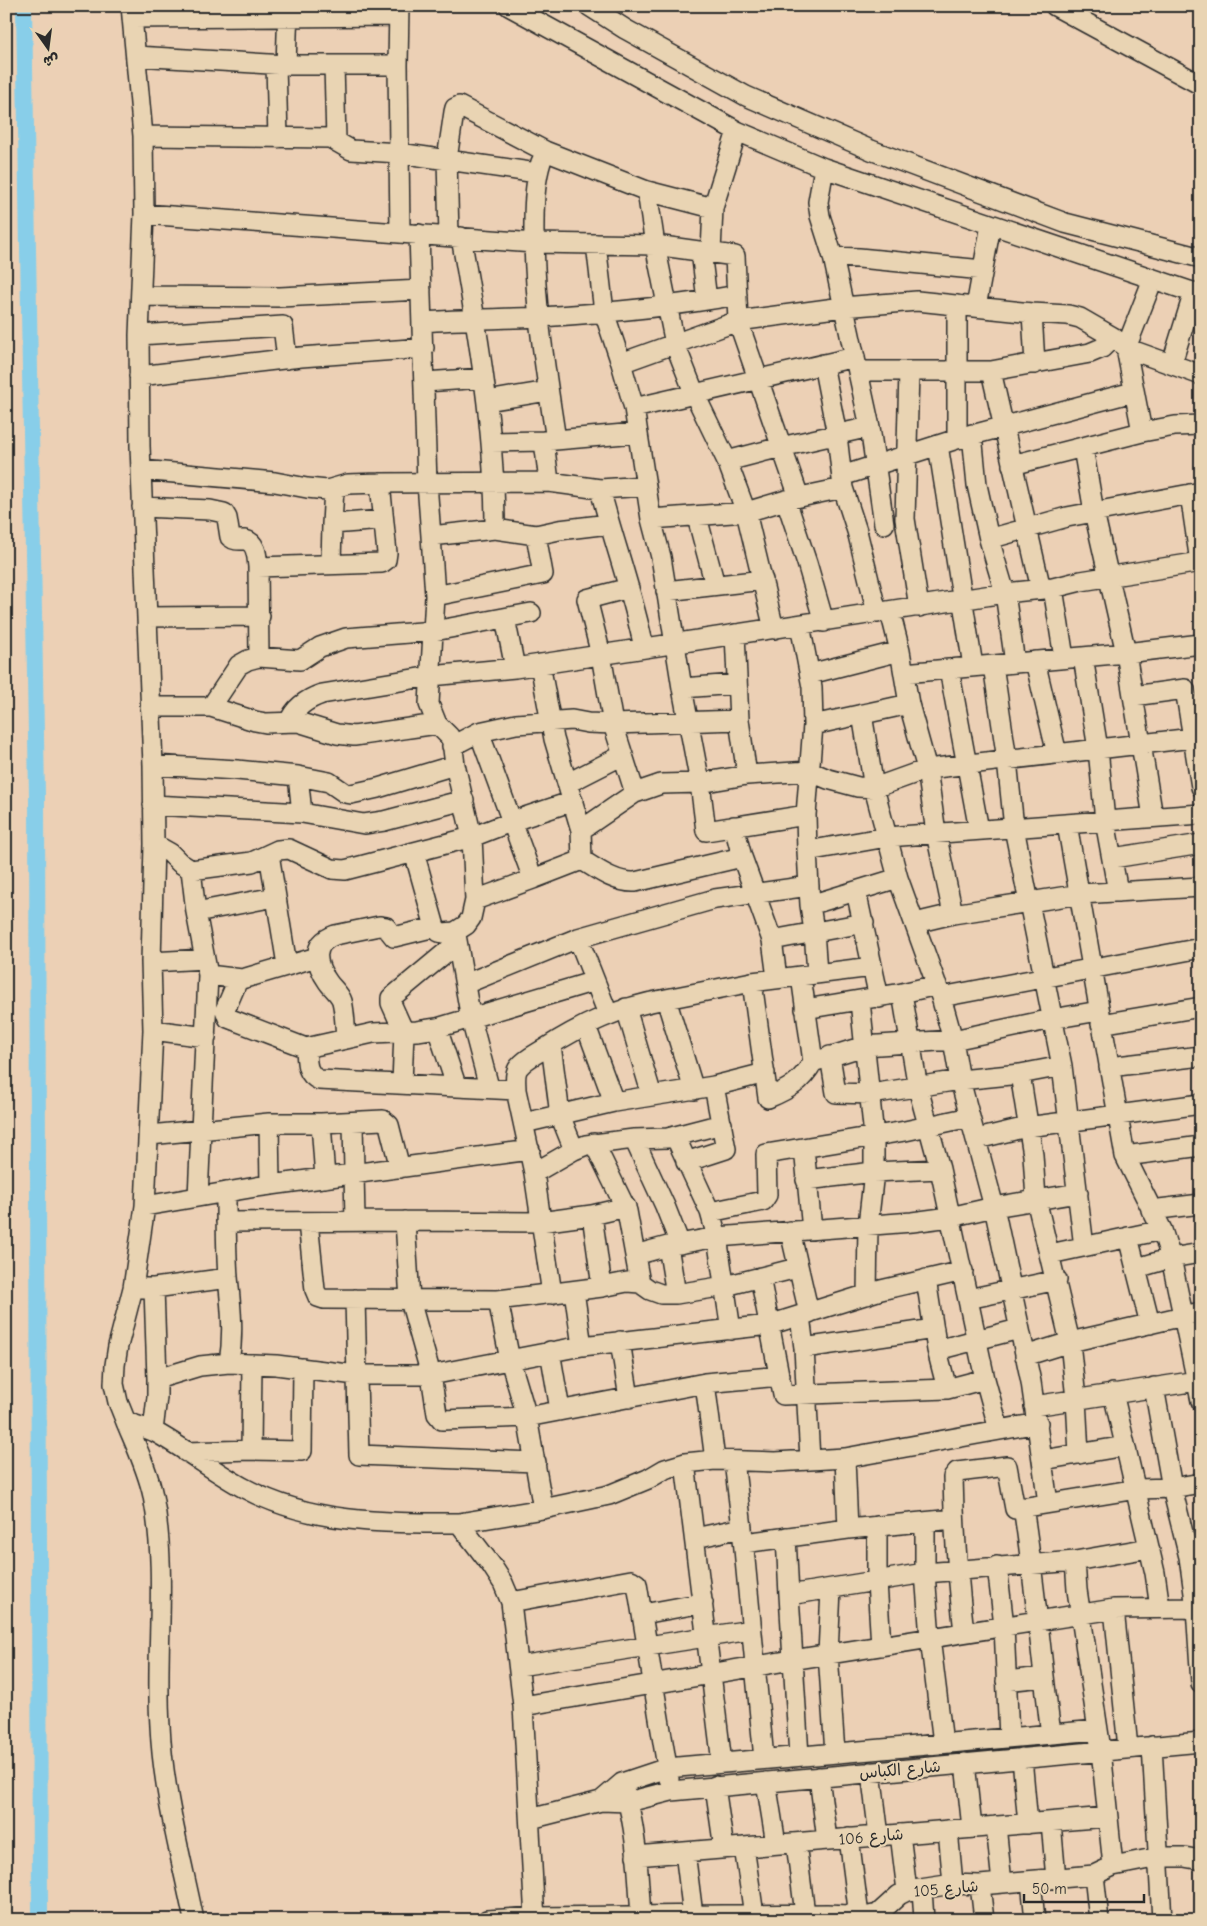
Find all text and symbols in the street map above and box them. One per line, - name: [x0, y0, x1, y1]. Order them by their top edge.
- north arrow: [22, 22, 72, 72]
- text: ش: [41, 50, 61, 70]
- street label: شارع الكباس: [859, 1757, 942, 1785]
- street label: شارع 106: [838, 1825, 904, 1851]
- scale bar: [1024, 1871, 1144, 1903]
- street label: شارع 105: [913, 1877, 979, 1903]
- text: 50 m: [1032, 1880, 1067, 1898]

